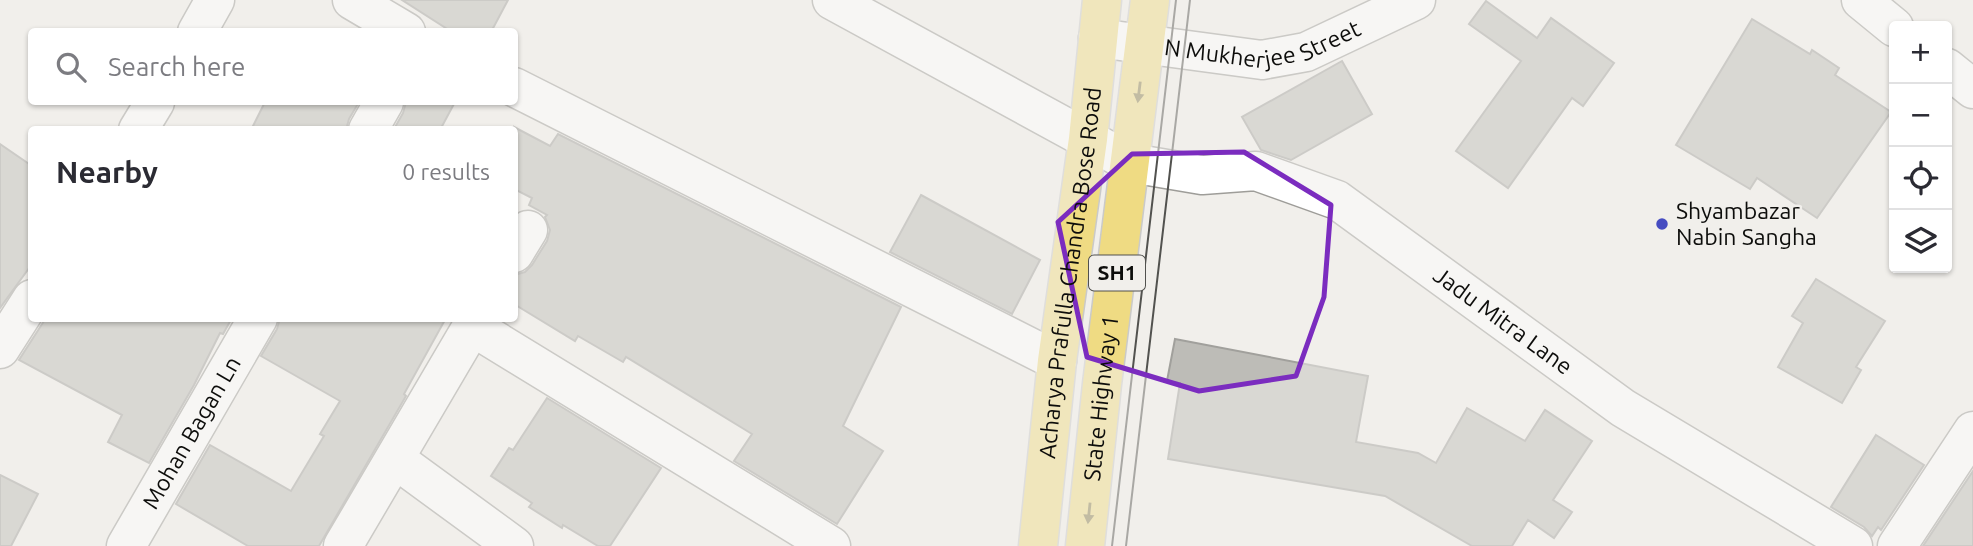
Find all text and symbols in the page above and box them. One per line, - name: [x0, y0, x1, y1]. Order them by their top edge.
- street label: N Mukherjee Street: [1163, 15, 1364, 72]
- map controls: [1889, 21, 1952, 273]
- button: +: [1889, 21, 1952, 84]
- search box: [28, 28, 518, 105]
- icon: search: [52, 48, 90, 86]
- text: Search here: [108, 52, 245, 81]
- one-way arrow: [1134, 81, 1145, 103]
- button: −: [1889, 84, 1952, 147]
- street label: Acharya Prafulla Chandra Bose Road: [1034, 86, 1105, 460]
- button: locate: [1889, 147, 1952, 210]
- text: Nearby: [56, 155, 158, 189]
- text: 0 results: [402, 159, 490, 184]
- place label: Shyambazar Nabin Sangha: [1676, 198, 1817, 249]
- button: layers: [1889, 210, 1952, 273]
- marker: Shyambazar Nabin Sangha: [1654, 216, 1670, 232]
- road number: SH1: [1089, 256, 1145, 290]
- street label: Jadu Mitra Lane: [1429, 262, 1577, 379]
- street label: State Highway 1: [1079, 313, 1123, 482]
- street label: Mohan Bagan Ln: [137, 352, 245, 513]
- one-way arrow: [1083, 502, 1094, 524]

